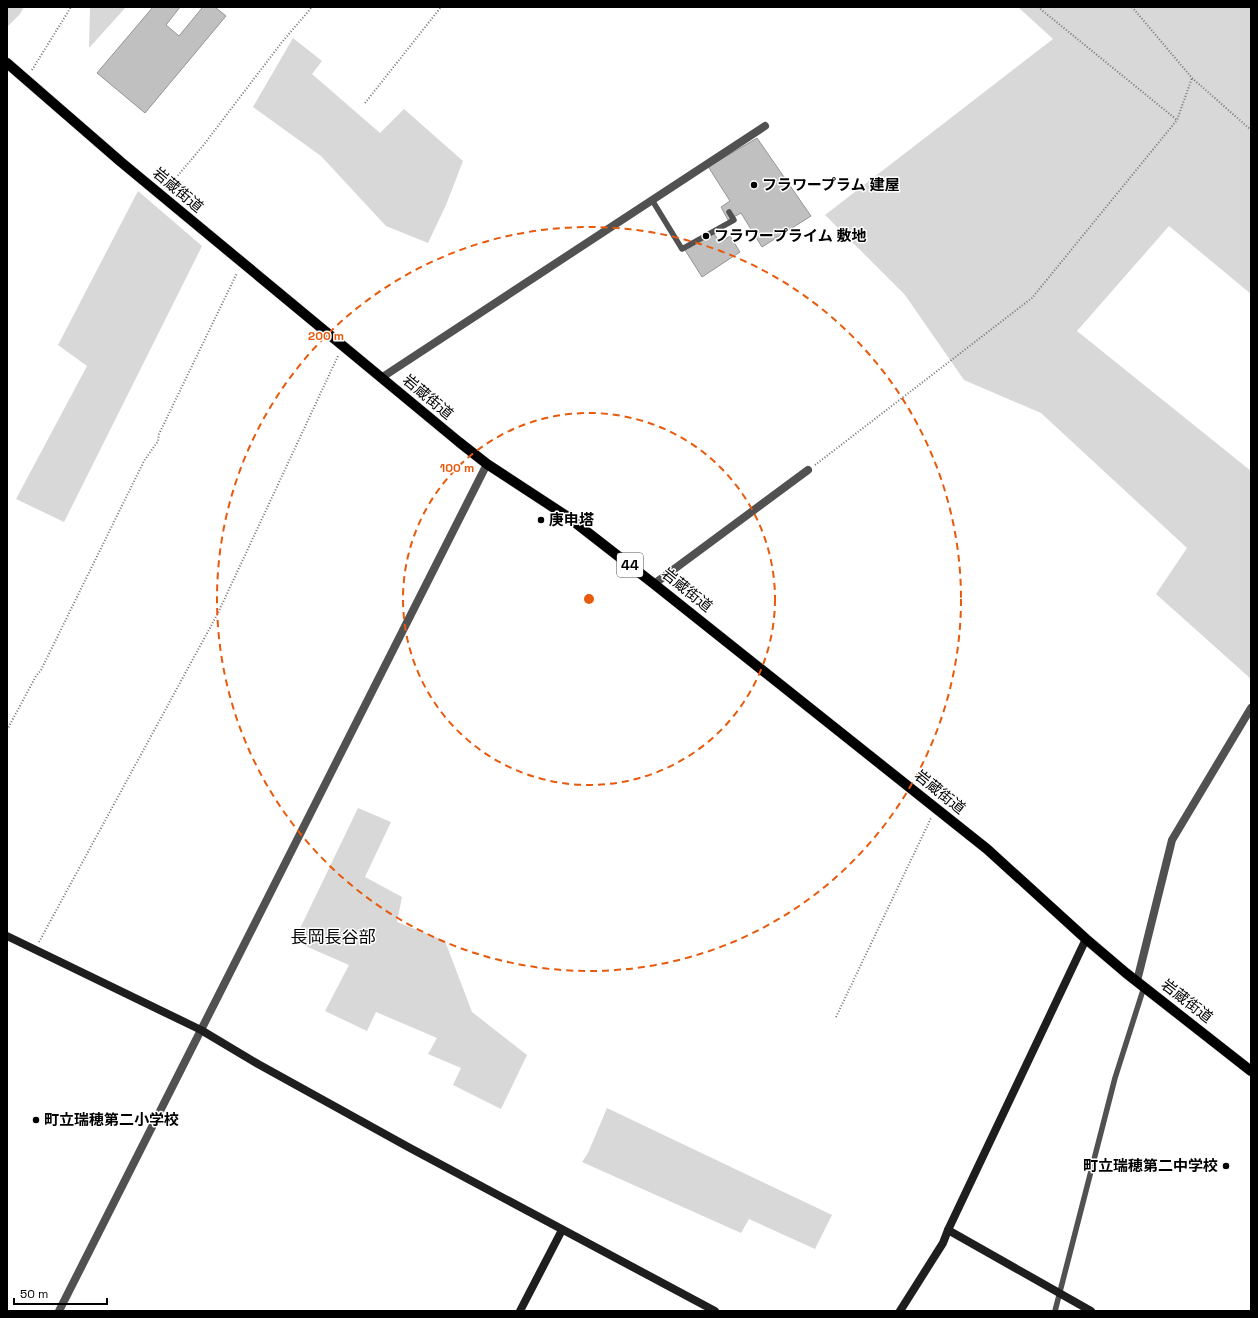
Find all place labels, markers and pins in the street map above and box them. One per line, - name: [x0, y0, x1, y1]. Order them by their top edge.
- place label: フラワープラム 建屋: [762, 175, 899, 194]
- marker: フラワープラム 建屋: [749, 180, 759, 190]
- place label: フラワープライム 敷地: [714, 226, 867, 245]
- marker: フラワープライム 敷地: [701, 231, 711, 241]
- place label: 庚申塔: [549, 510, 594, 529]
- marker: 庚申塔: [536, 515, 546, 525]
- centre of rings: [582, 592, 596, 606]
- place label: 町立瑞穂第二小学校: [44, 1110, 179, 1129]
- marker: 町立瑞穂第二小学校: [31, 1115, 41, 1125]
- place label: 町立瑞穂第二中学校: [1083, 1156, 1218, 1175]
- marker: 町立瑞穂第二中学校: [1221, 1161, 1231, 1171]

